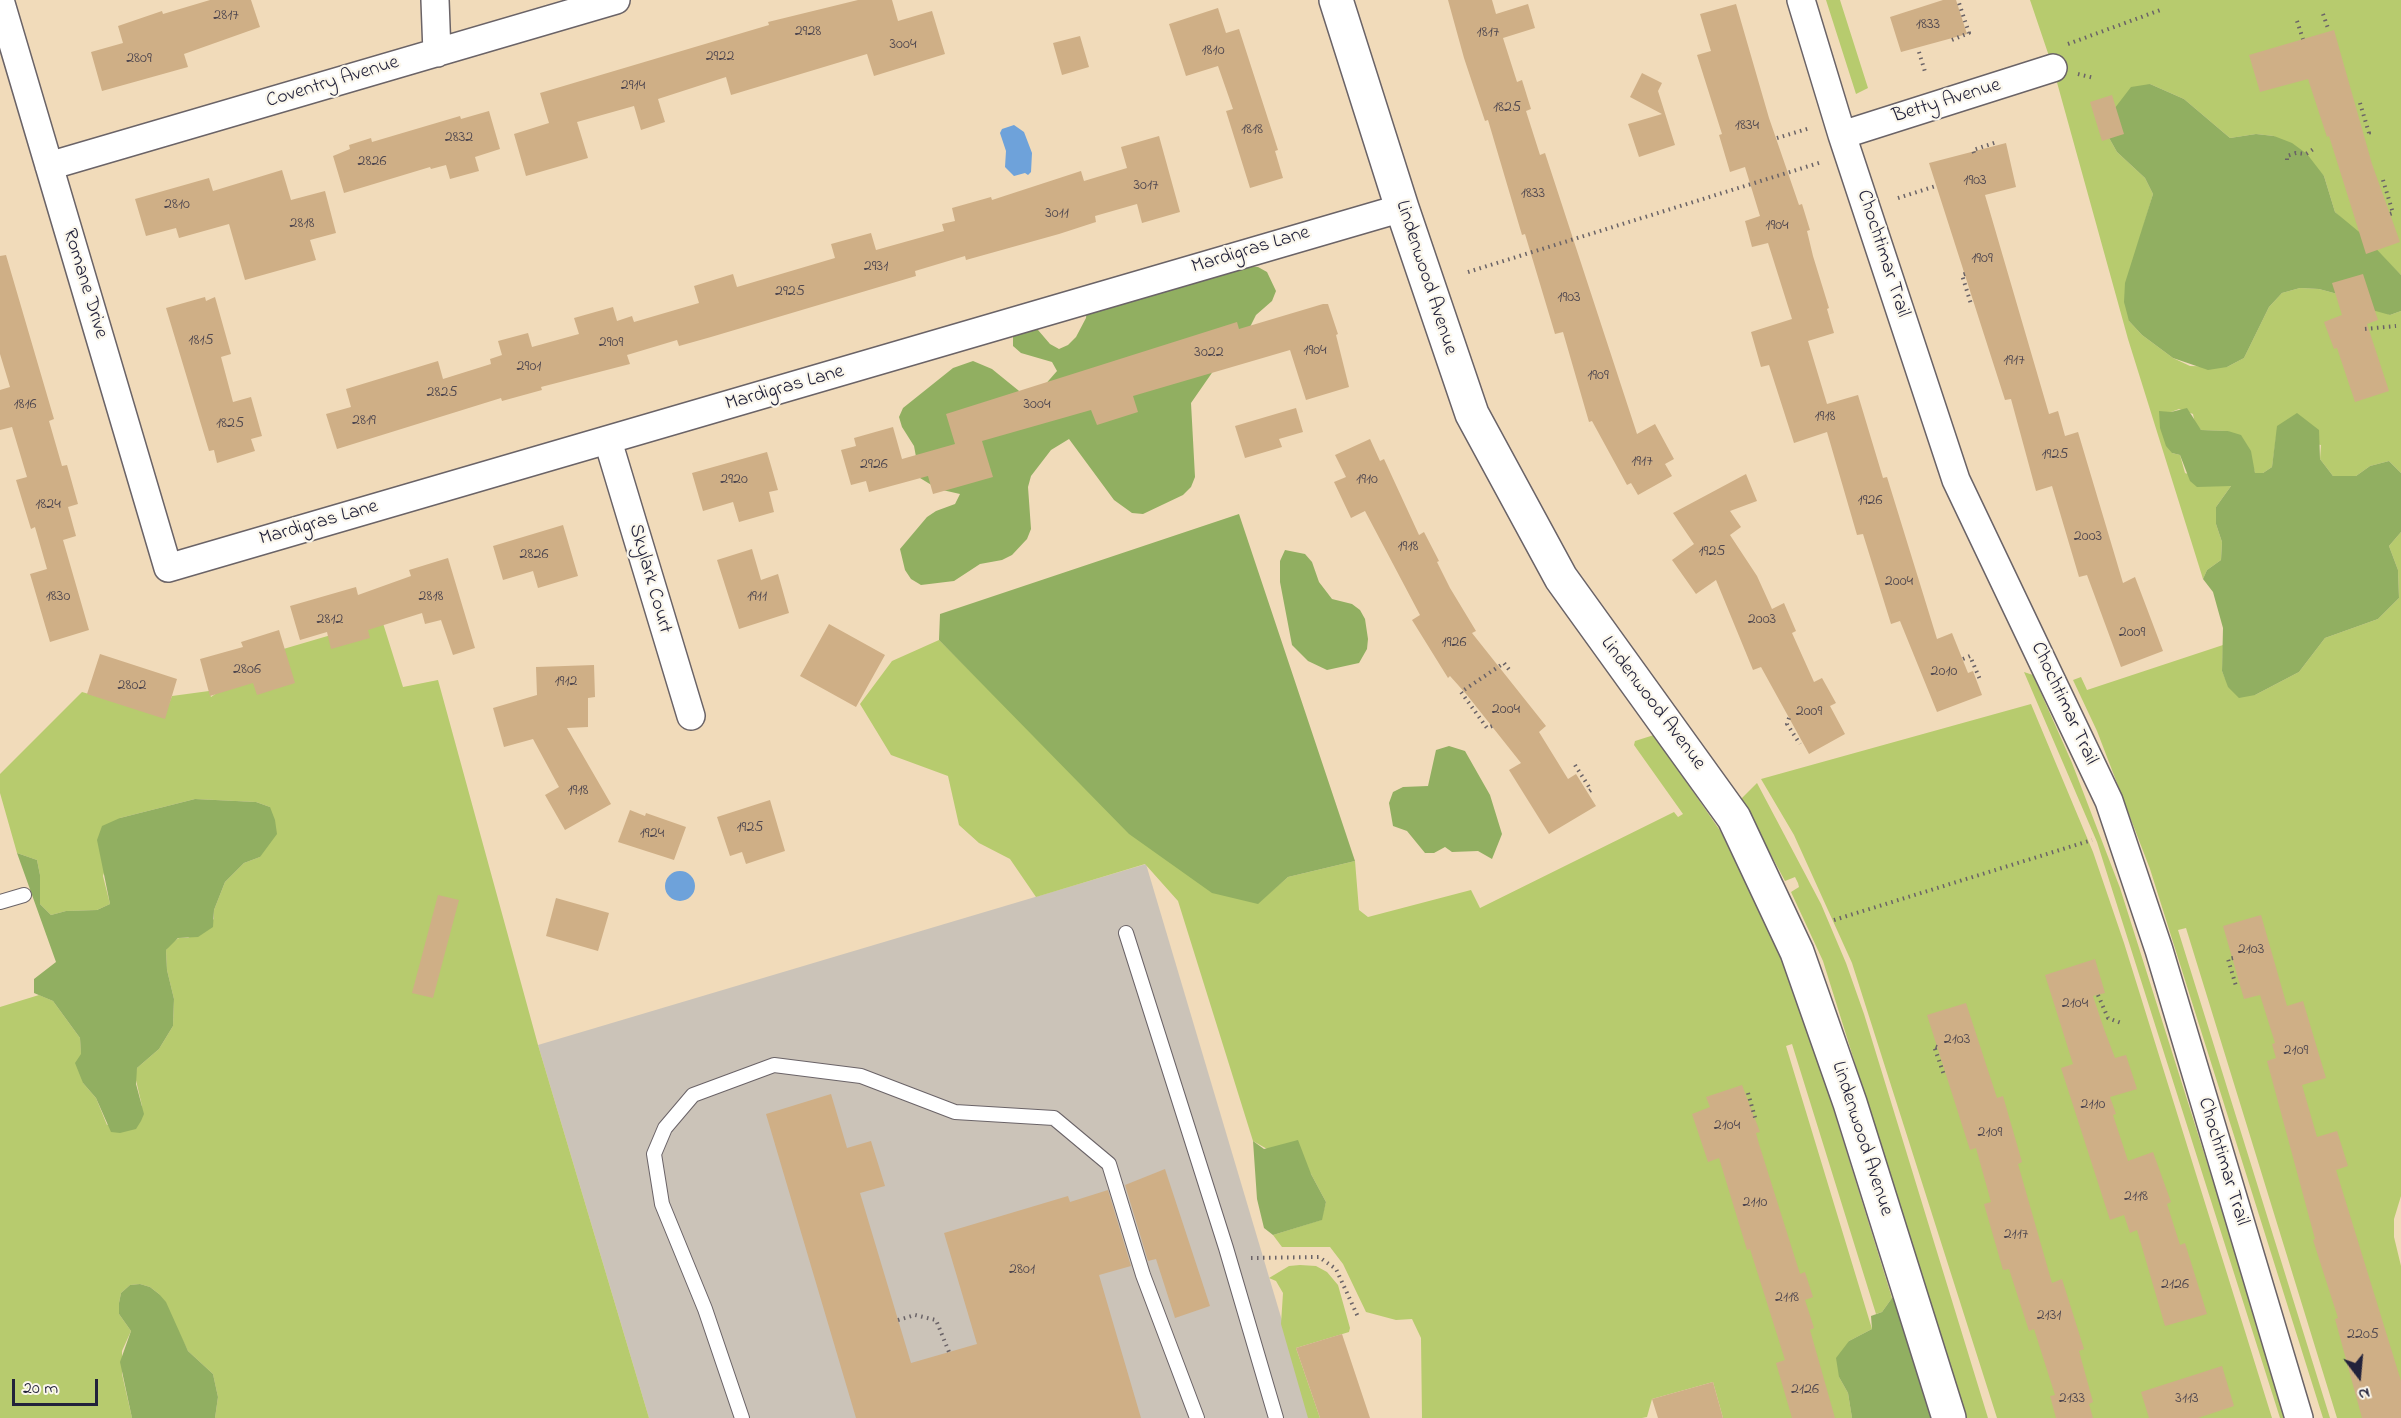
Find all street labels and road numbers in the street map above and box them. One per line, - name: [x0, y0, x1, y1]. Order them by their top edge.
- street label: Coventry Avenue: [264, 51, 402, 115]
- street label: Betty Avenue: [1890, 74, 2004, 130]
- street label: Chochtimar Trail: [1850, 187, 1914, 321]
- street label: Lindenwood Avenue: [1389, 198, 1461, 358]
- street label: Mardigras Lane: [1189, 222, 1313, 280]
- street label: Romane Drive: [56, 226, 112, 342]
- street label: Mardigras Lane: [723, 361, 847, 417]
- street label: Mardigras Lane: [257, 496, 381, 552]
- street label: Skylark Court: [622, 522, 676, 636]
- street label: Lindenwood Avenue: [1594, 633, 1710, 775]
- street label: Chochtimar Trail: [2024, 639, 2102, 769]
- street label: Lindenwood Avenue: [1825, 1059, 1897, 1219]
- street label: Chochtimar Trail: [2191, 1095, 2253, 1229]

